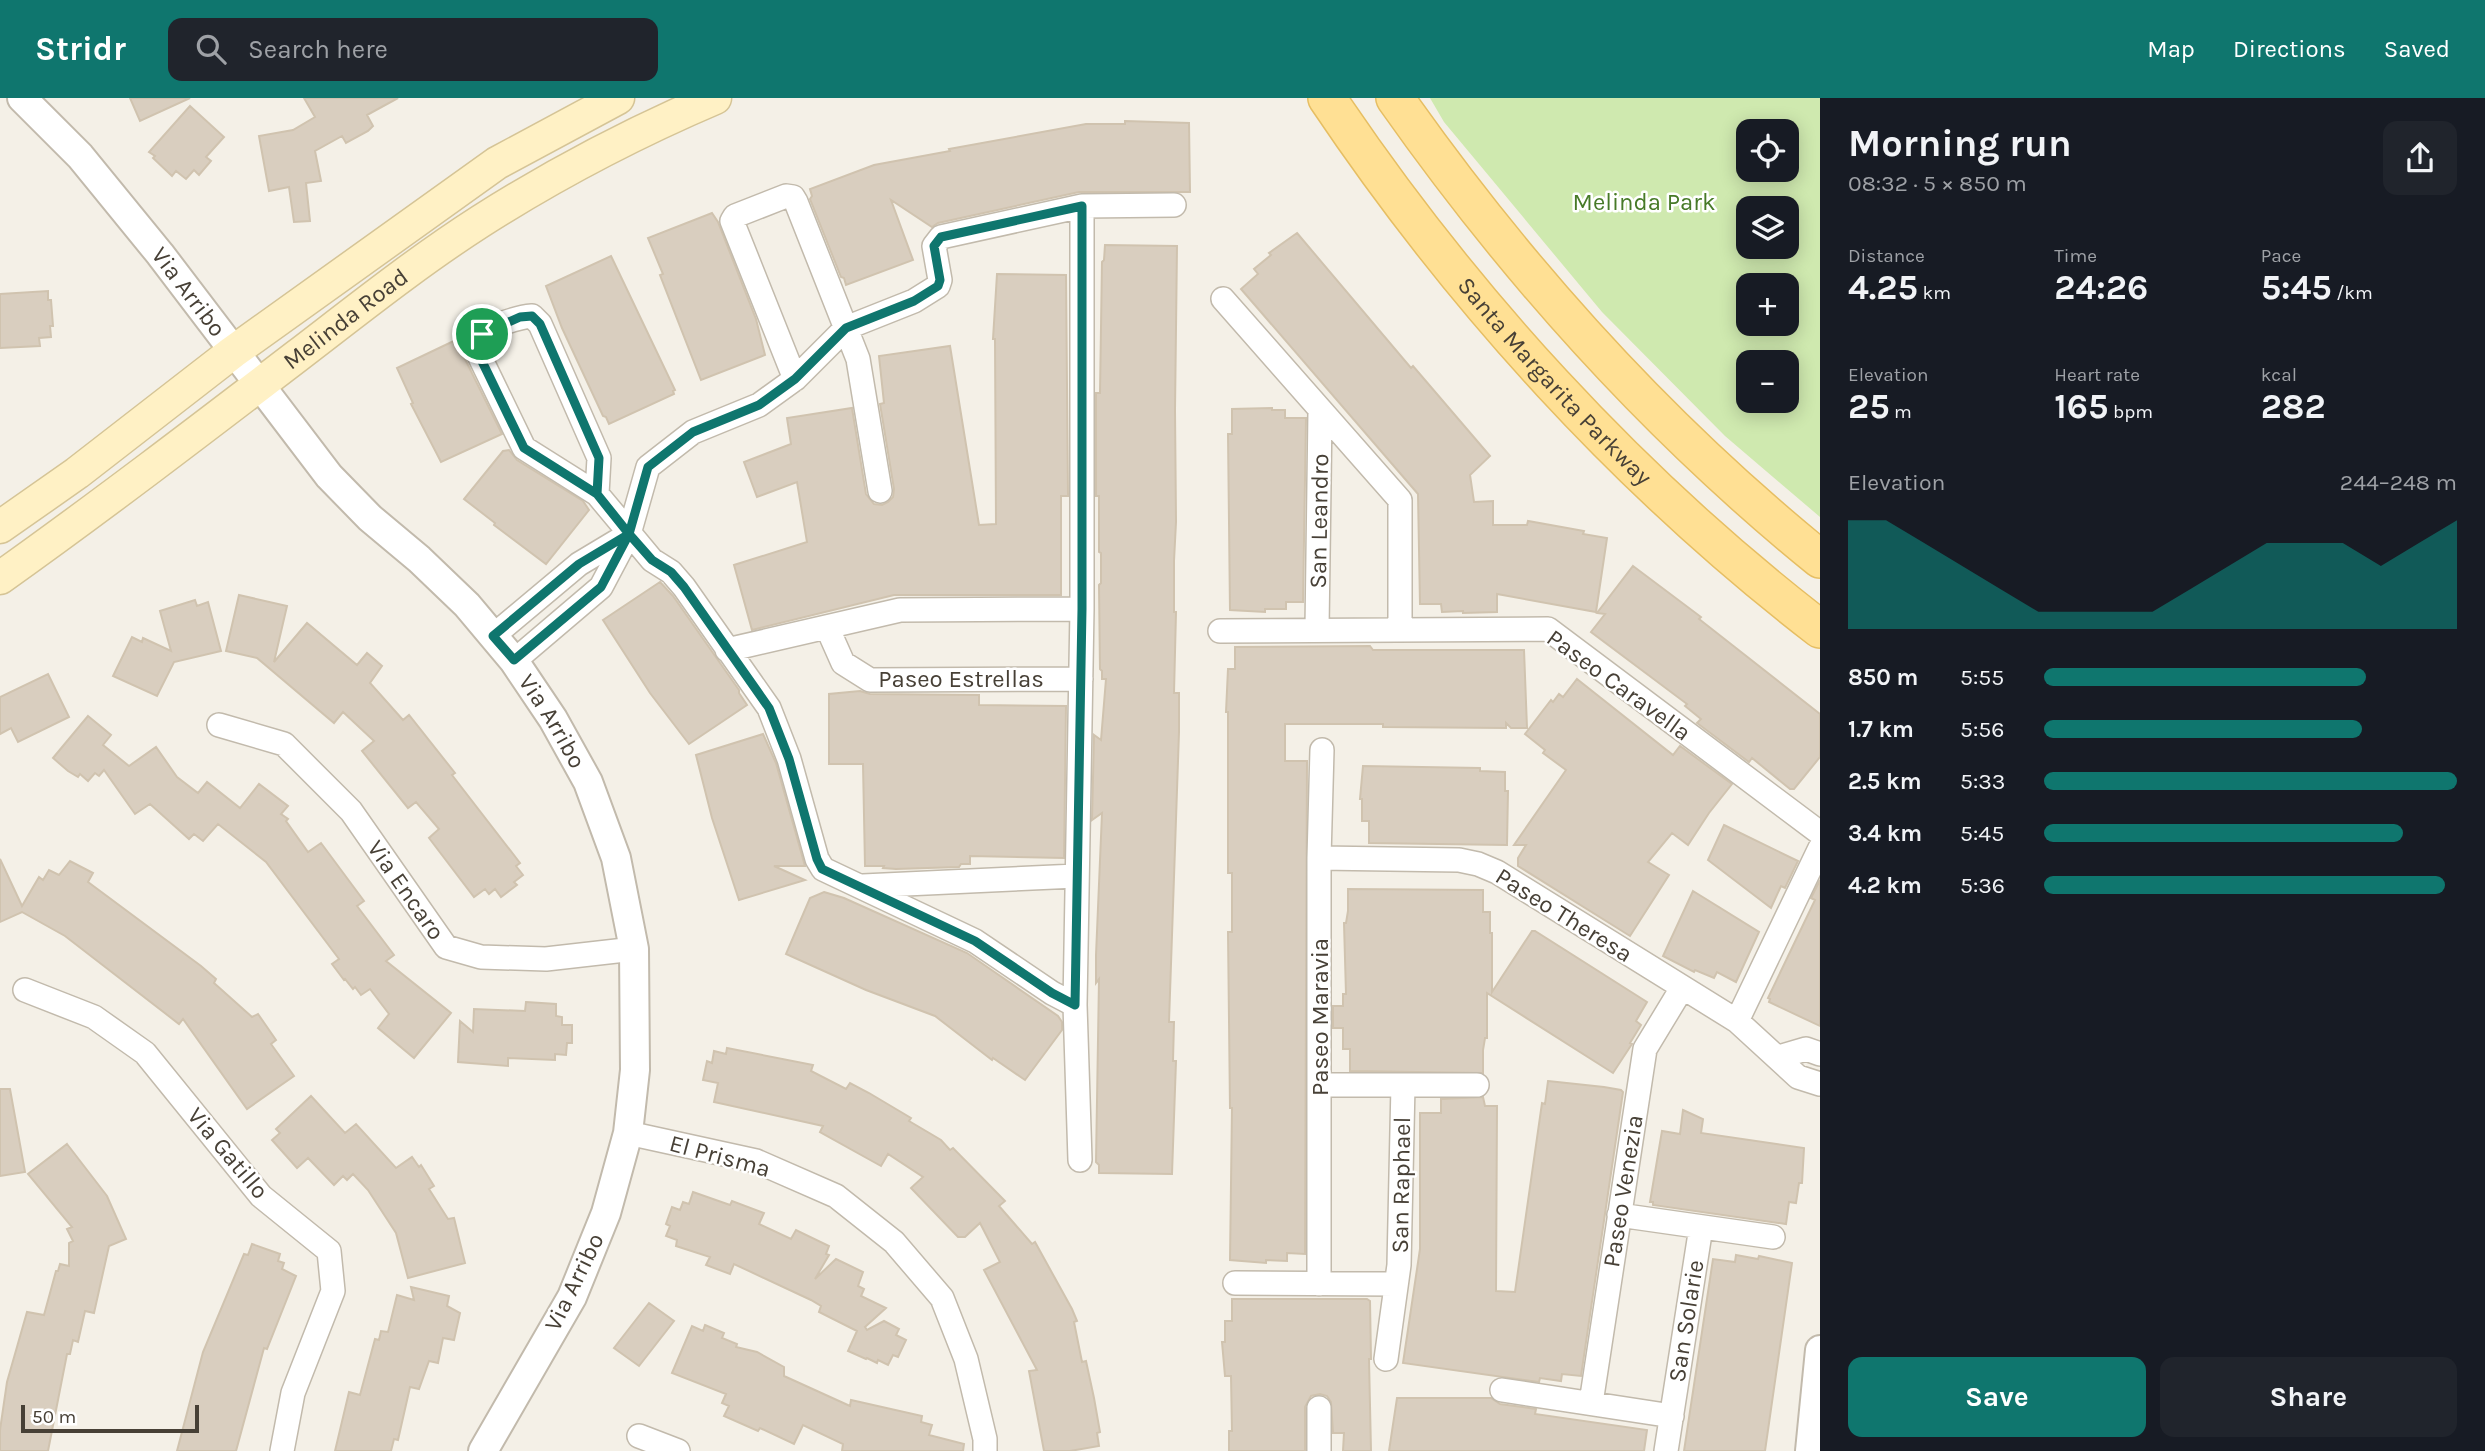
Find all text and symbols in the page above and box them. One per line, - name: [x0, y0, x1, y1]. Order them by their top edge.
- search box: [168, 18, 658, 81]
- text: Stridr: [35, 30, 126, 68]
- icon: search: [192, 30, 230, 68]
- text: Search here: [248, 34, 388, 65]
- text: Map: [2147, 35, 2195, 63]
- text: Directions: [2233, 35, 2346, 63]
- text: Saved: [2384, 35, 2450, 63]
- map controls: [1736, 119, 1799, 413]
- button: locate: [1736, 119, 1799, 182]
- text: Morning run: [1848, 121, 2072, 166]
- button: share: [2383, 121, 2457, 195]
- text: 08:32 · 5 × 850 m: [1848, 170, 2027, 197]
- park label: Melinda Park: [1573, 188, 1715, 216]
- button: layers: [1736, 196, 1799, 259]
- street label: Via Arribo: [146, 241, 232, 342]
- text: Distance: [1848, 245, 1925, 267]
- text: Time: [2054, 245, 2097, 267]
- text: Pace: [2261, 245, 2301, 267]
- street label: Melinda Road: [278, 262, 413, 375]
- text: 4.25: [1848, 267, 1918, 308]
- text: 24:26: [2054, 267, 2148, 308]
- text: 5:45: [2261, 267, 2332, 308]
- street label: Santa Margarita Parkway: [1452, 272, 1658, 491]
- button: +: [1736, 273, 1799, 336]
- text: km: [1918, 282, 1951, 304]
- text: /km: [2332, 282, 2373, 304]
- pin: [452, 304, 512, 364]
- icon: arrive: [463, 315, 501, 353]
- button: −: [1736, 350, 1799, 413]
- text: Elevation: [1848, 364, 1928, 386]
- text: Heart rate: [2054, 364, 2140, 386]
- text: kcal: [2261, 364, 2297, 386]
- text: 25: [1848, 386, 1890, 427]
- text: 165: [2054, 386, 2108, 427]
- text: 282: [2261, 386, 2326, 427]
- text: m: [1890, 401, 1912, 423]
- text: bpm: [2108, 401, 2153, 423]
- street label: San Leandro: [1304, 453, 1334, 589]
- text: Elevation: [1848, 469, 1945, 496]
- text: 244–248 m: [2340, 469, 2457, 496]
- street label: Paseo Caravella: [1542, 623, 1696, 747]
- text: 850 m: [1848, 664, 1918, 691]
- text: 5:55: [1960, 664, 2004, 691]
- street label: Paseo Estrellas: [878, 665, 1044, 693]
- street label: Via Arribo: [513, 669, 591, 773]
- text: 1.7 km: [1848, 716, 1914, 743]
- text: 5:56: [1960, 716, 2004, 743]
- text: 2.5 km: [1848, 768, 1922, 795]
- text: 5:33: [1960, 768, 2005, 795]
- text: 3.4 km: [1848, 820, 1922, 847]
- text: 5:45: [1960, 820, 2004, 847]
- street label: Via Encaro: [362, 835, 450, 945]
- street label: Paseo Theresa: [1490, 862, 1638, 968]
- text: 4.2 km: [1848, 872, 1922, 899]
- text: 5:36: [1960, 872, 2005, 899]
- street label: Paseo Maravia: [1306, 938, 1334, 1096]
- street label: Via Gatillo: [182, 1101, 274, 1205]
- street label: Paseo Venezia: [1597, 1113, 1649, 1269]
- street label: San Raphael: [1386, 1116, 1416, 1254]
- street label: El Prisma: [666, 1129, 774, 1183]
- street label: Via Arribo: [538, 1229, 610, 1335]
- street label: San Solarie: [1663, 1258, 1709, 1384]
- button: Save: [1848, 1357, 2146, 1437]
- button: Share: [2160, 1357, 2457, 1437]
- scale bar: [21, 1402, 200, 1434]
- text: 50 m: [32, 1406, 76, 1428]

